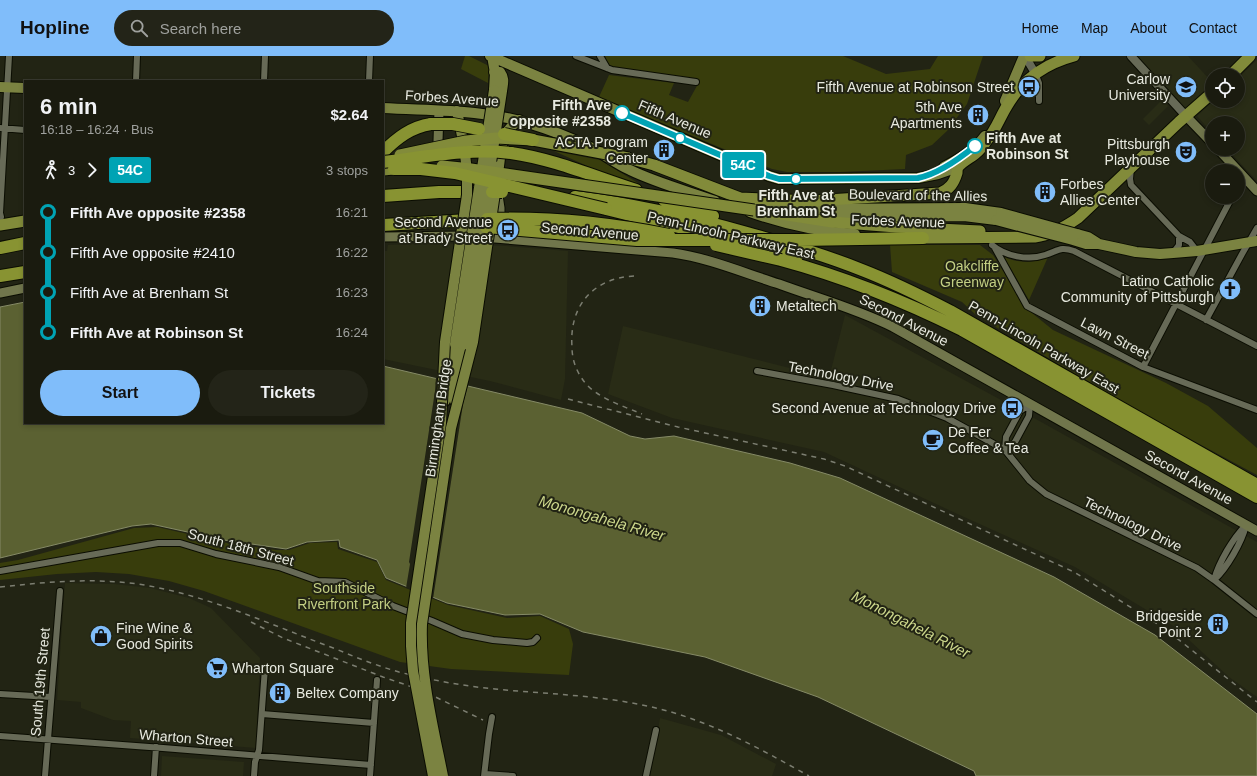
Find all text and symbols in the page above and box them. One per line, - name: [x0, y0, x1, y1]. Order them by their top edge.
- search box: [114, 10, 394, 46]
- text: Hopline: [20, 17, 90, 38]
- icon: search: [128, 17, 150, 39]
- text: Search here: [160, 20, 241, 37]
- text: Home: [1022, 20, 1059, 36]
- text: Map: [1081, 20, 1108, 36]
- text: About: [1130, 20, 1167, 36]
- text: Contact: [1189, 20, 1237, 36]
- map controls: [1205, 68, 1245, 204]
- button: locate: [1205, 68, 1245, 108]
- place label: Carlow University: [1109, 71, 1171, 103]
- bus stop icon: Fifth Avenue at Robinson Street: [1016, 74, 1042, 100]
- school or university icon: Carlow University: [1173, 74, 1199, 100]
- place label: Fifth Avenue at Robinson Street: [817, 79, 1014, 95]
- street label: Forbes Avenue: [405, 87, 500, 109]
- text: 6 min: [40, 94, 97, 119]
- street label: Fifth Avenue: [636, 96, 714, 142]
- place label: Fifth Ave opposite #2358: [510, 97, 611, 129]
- place label: 5th Ave Apartments: [890, 99, 962, 131]
- building icon: 5th Ave Apartments: [965, 102, 991, 128]
- marker: Fifth Ave opposite #2358: [614, 105, 630, 121]
- text: $2.64: [330, 106, 368, 123]
- button: +: [1205, 116, 1245, 156]
- text: 16:18 – 16:24 · Bus: [40, 122, 153, 137]
- place label: Fifth Ave at Robinson St: [986, 130, 1069, 162]
- unlabelled marker: [674, 132, 686, 144]
- place label: ACTA Program Center: [555, 134, 648, 166]
- place label: Pittsburgh Playhouse: [1105, 136, 1170, 168]
- building icon: ACTA Program Center: [651, 137, 677, 163]
- marker: Fifth Ave at Robinson St: [967, 138, 983, 154]
- theatre icon: Pittsburgh Playhouse: [1173, 139, 1199, 165]
- line badge: 54C: [720, 152, 766, 178]
- text: 54C: [730, 157, 756, 173]
- icon: walk: [40, 159, 62, 181]
- icon: forward: [81, 159, 103, 181]
- text: 54C: [117, 162, 143, 178]
- text: 3: [68, 163, 75, 178]
- text: 3 stops: [326, 163, 368, 178]
- button: −: [1205, 164, 1245, 204]
- marker: Fifth Ave at Brenham St: [790, 173, 802, 185]
- place label: Forbes Allies Center: [1060, 176, 1140, 208]
- building icon: Forbes Allies Center: [1032, 179, 1058, 205]
- street label: Boulevard of the Allies: [849, 186, 987, 204]
- place label: Fifth Ave at Brenham St: [757, 187, 836, 219]
- text: Fifth Ave opposite #2358: [70, 204, 246, 221]
- text: 16:21: [335, 205, 368, 220]
- street label: Penn-Lincoln Parkway East: [646, 208, 816, 262]
- street label: Forbes Avenue: [851, 211, 945, 231]
- place label: Second Avenue at Brady Street: [394, 214, 492, 246]
- bus stop icon: Second Avenue at Brady Street: [495, 217, 521, 243]
- street label: Second Avenue: [541, 219, 640, 243]
- text: Fifth Ave opposite #2410: [70, 244, 235, 261]
- text: 16:22: [335, 245, 368, 260]
- park label: Oakcliffe Greenway: [940, 258, 1004, 290]
- place label: Latino Catholic Community of Pittsburgh: [1061, 273, 1214, 305]
- church icon: Latino Catholic Community of Pittsburgh: [1217, 276, 1243, 302]
- text: Fifth Ave at Brenham St: [70, 284, 228, 301]
- text: 16:23: [335, 285, 368, 300]
- street label: Second Avenue: [857, 291, 951, 349]
- building icon: Metaltech: [747, 293, 773, 319]
- street label: Penn-Lincoln Parkway East: [966, 297, 1122, 397]
- place label: Metaltech: [776, 298, 837, 314]
- street label: Lawn Street: [1078, 314, 1152, 362]
- text: Fifth Ave at Robinson St: [70, 324, 243, 341]
- text: 16:24: [335, 325, 368, 340]
- street label: Birmingham Bridge: [422, 358, 454, 478]
- street label: Technology Drive: [787, 358, 895, 394]
- button: Start: [40, 370, 200, 416]
- button: Tickets: [208, 370, 368, 416]
- bus stop icon: Second Avenue at Technology Drive: [999, 395, 1025, 421]
- place label: Second Avenue at Technology Drive: [772, 400, 996, 416]
- place label: De Fer Coffee & Tea: [948, 424, 1029, 456]
- cafe icon: De Fer Coffee & Tea: [920, 427, 946, 453]
- street label: Second Avenue: [1142, 446, 1236, 508]
- water label: Monongahela River: [537, 492, 668, 544]
- street label: Technology Drive: [1081, 493, 1185, 555]
- street label: South 18th Street: [186, 525, 296, 569]
- park label: Southside Riverfront Park: [297, 580, 392, 612]
- water label: Monongahela River: [849, 587, 974, 662]
- place label: Bridgeside Point 2: [1136, 608, 1202, 640]
- building icon: Bridgeside Point 2: [1205, 611, 1231, 637]
- place label: Fine Wine & Good Spirits: [116, 620, 193, 652]
- shop icon: Fine Wine & Good Spirits: [88, 623, 114, 649]
- street label: South 19th Street: [27, 627, 53, 737]
- supermarket icon: Wharton Square: [204, 655, 230, 681]
- place label: Wharton Square: [232, 660, 334, 676]
- building icon: Beltex Company: [267, 680, 293, 706]
- place label: Beltex Company: [296, 685, 399, 701]
- street label: Wharton Street: [138, 726, 234, 750]

